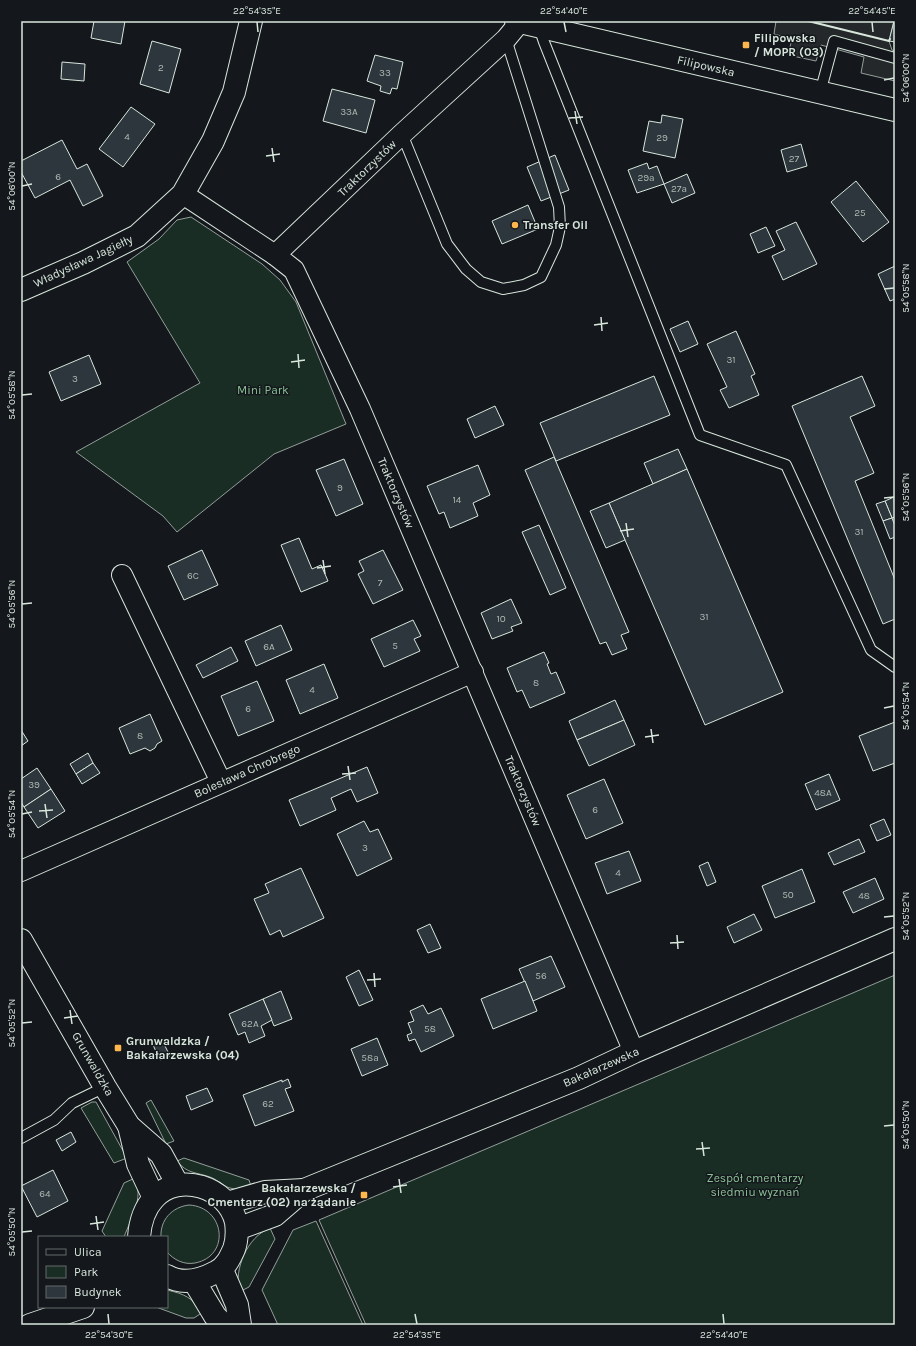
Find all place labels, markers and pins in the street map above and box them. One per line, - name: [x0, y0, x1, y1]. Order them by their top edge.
- place label: Filipowska / MOPR (03): [754, 31, 824, 59]
- marker: Filipowska / MOPR (03): [741, 40, 751, 50]
- place label: Transfer Oil: [523, 218, 588, 232]
- marker: Transfer Oil: [510, 220, 520, 230]
- place label: Grunwaldzka / Bakałarzewska (04): [126, 1034, 240, 1062]
- marker: Grunwaldzka / Bakałarzewska (04): [113, 1043, 123, 1053]
- place label: Bakałarzewska / Cmentarz (02) na żądanie: [208, 1181, 356, 1209]
- marker: Bakałarzewska / Cmentarz (02) na żądanie: [359, 1190, 369, 1200]

